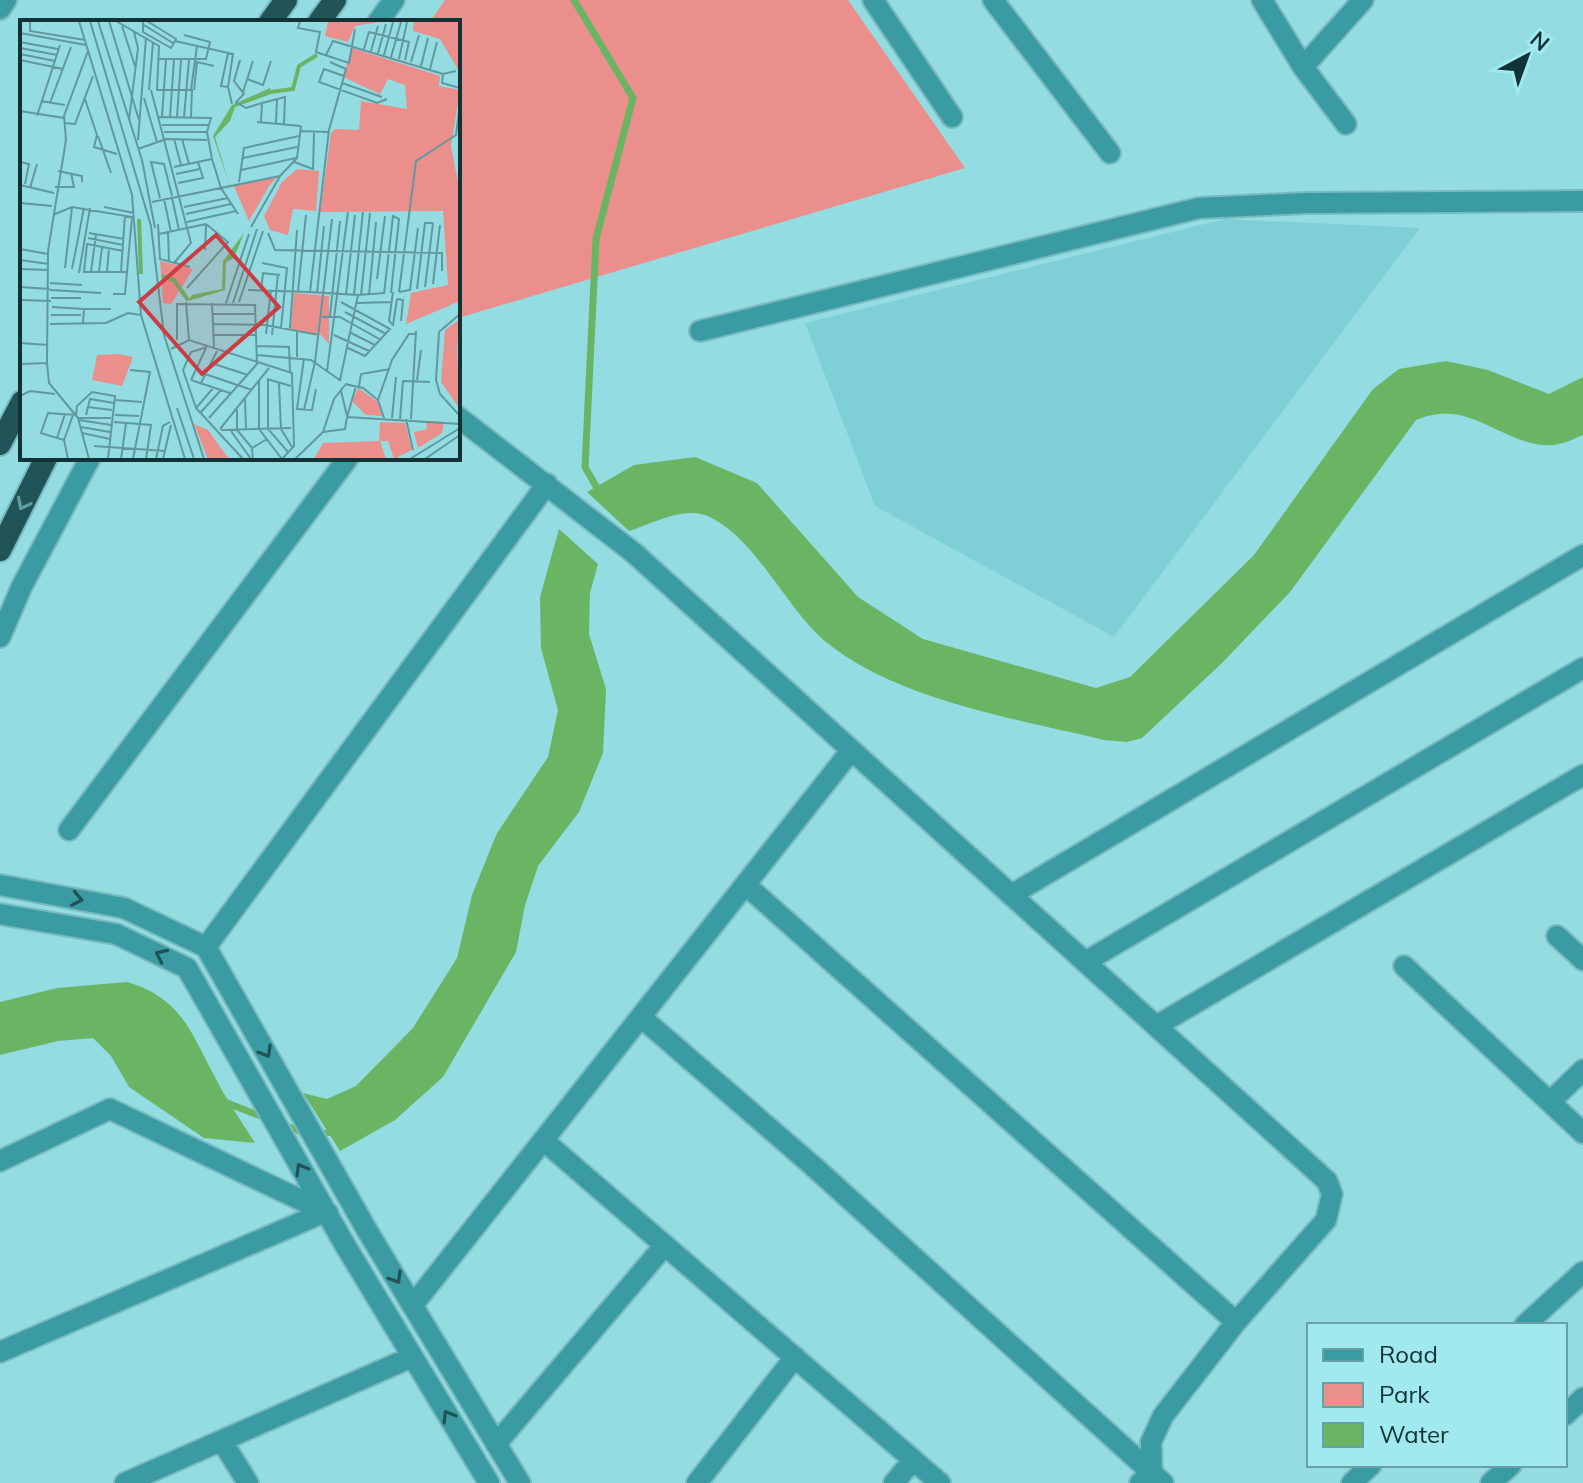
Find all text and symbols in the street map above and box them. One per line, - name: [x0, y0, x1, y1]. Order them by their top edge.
- north arrow: [1487, 16, 1567, 96]
- inset map: [20, 20, 460, 460]
- text: N: [1525, 25, 1556, 57]
- one-way arrow: [17, 495, 33, 510]
- one-way arrow: [70, 890, 83, 907]
- one-way arrow: [155, 949, 169, 965]
- one-way arrow: [256, 1043, 272, 1058]
- one-way arrow: [295, 1163, 311, 1178]
- one-way arrow: [386, 1269, 401, 1283]
- legend: [1307, 1323, 1567, 1467]
- text: Road: [1379, 1339, 1438, 1369]
- text: Park: [1379, 1379, 1430, 1409]
- one-way arrow: [442, 1410, 458, 1425]
- text: Water: [1379, 1419, 1449, 1449]

